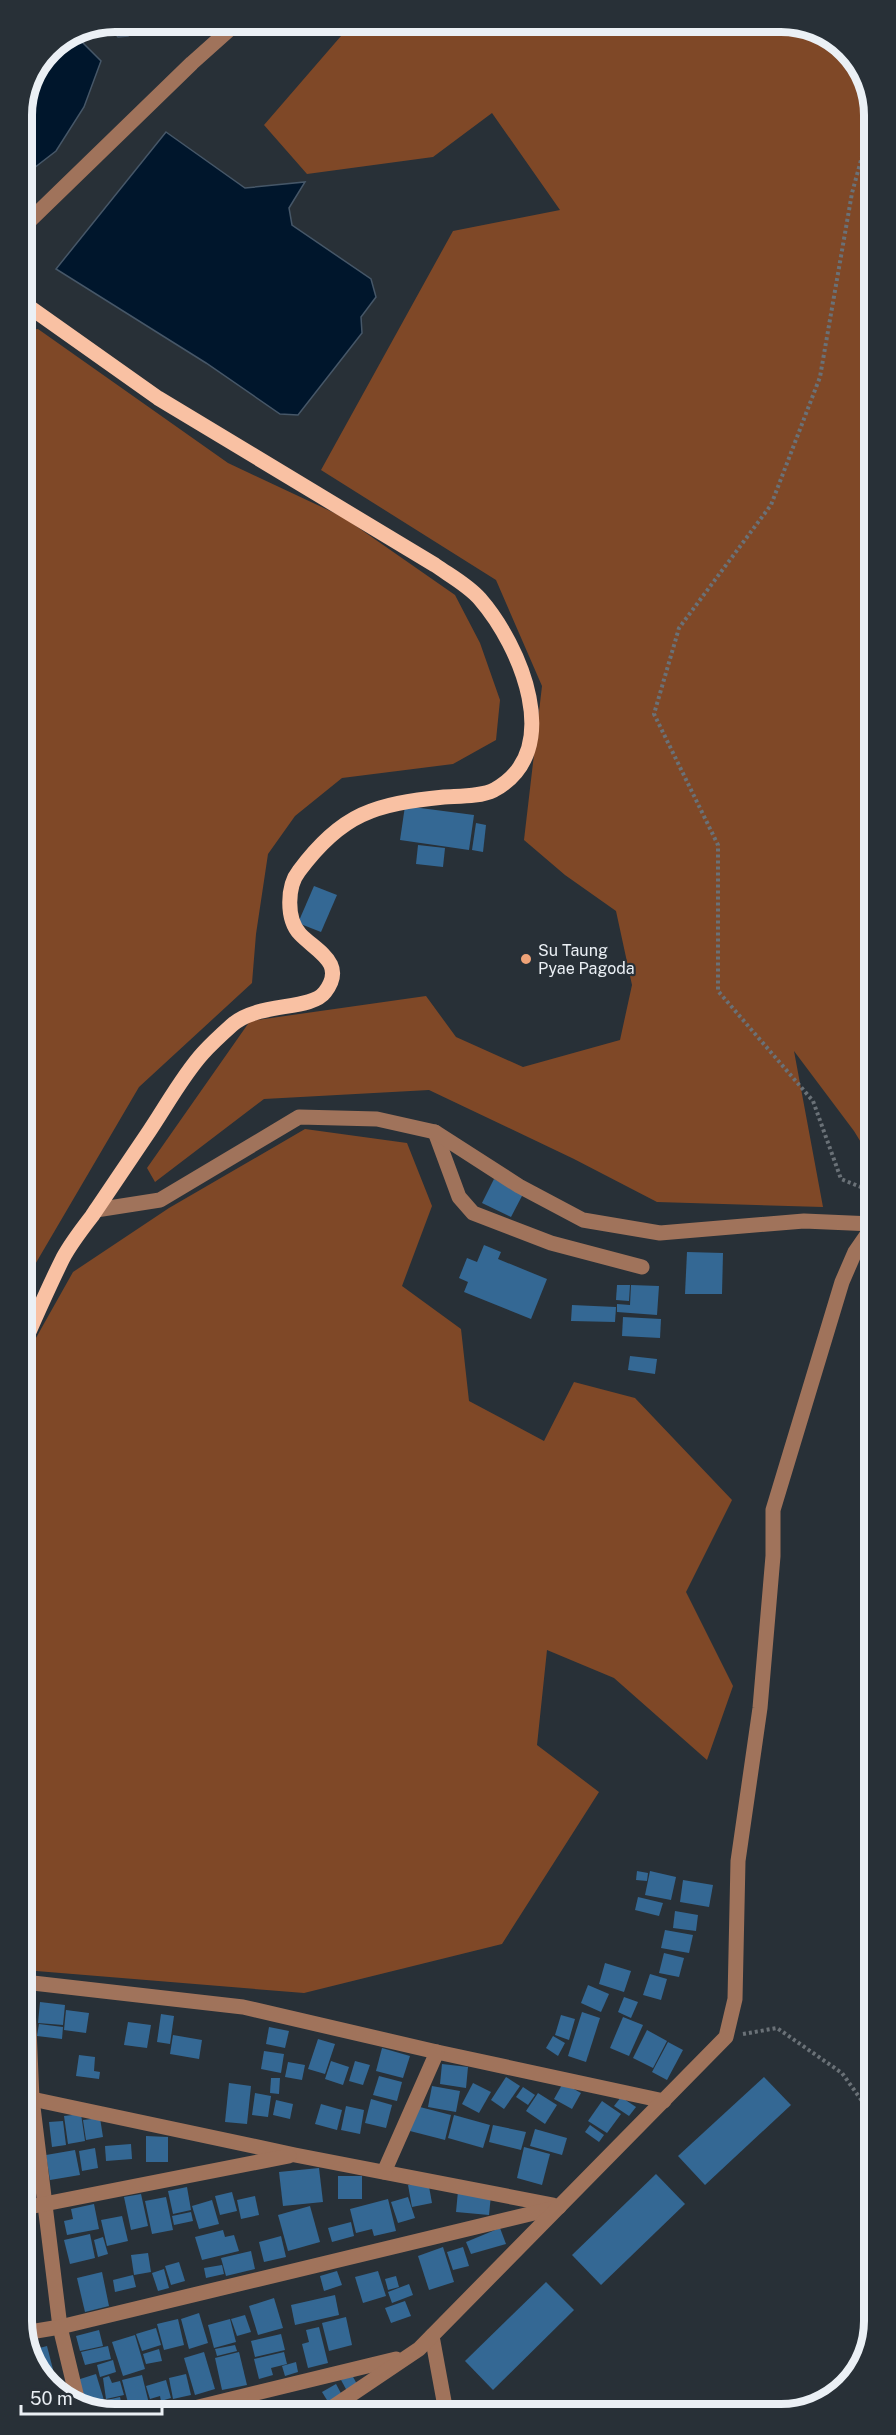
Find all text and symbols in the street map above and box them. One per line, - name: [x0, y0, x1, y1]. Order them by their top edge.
- place label: Su Taung Pyae Pagoda: [538, 941, 635, 978]
- marker: Su Taung Pyae Pagoda: [519, 952, 533, 966]
- scale bar: [21, 2378, 162, 2416]
- text: 50 m: [30, 2388, 73, 2409]

